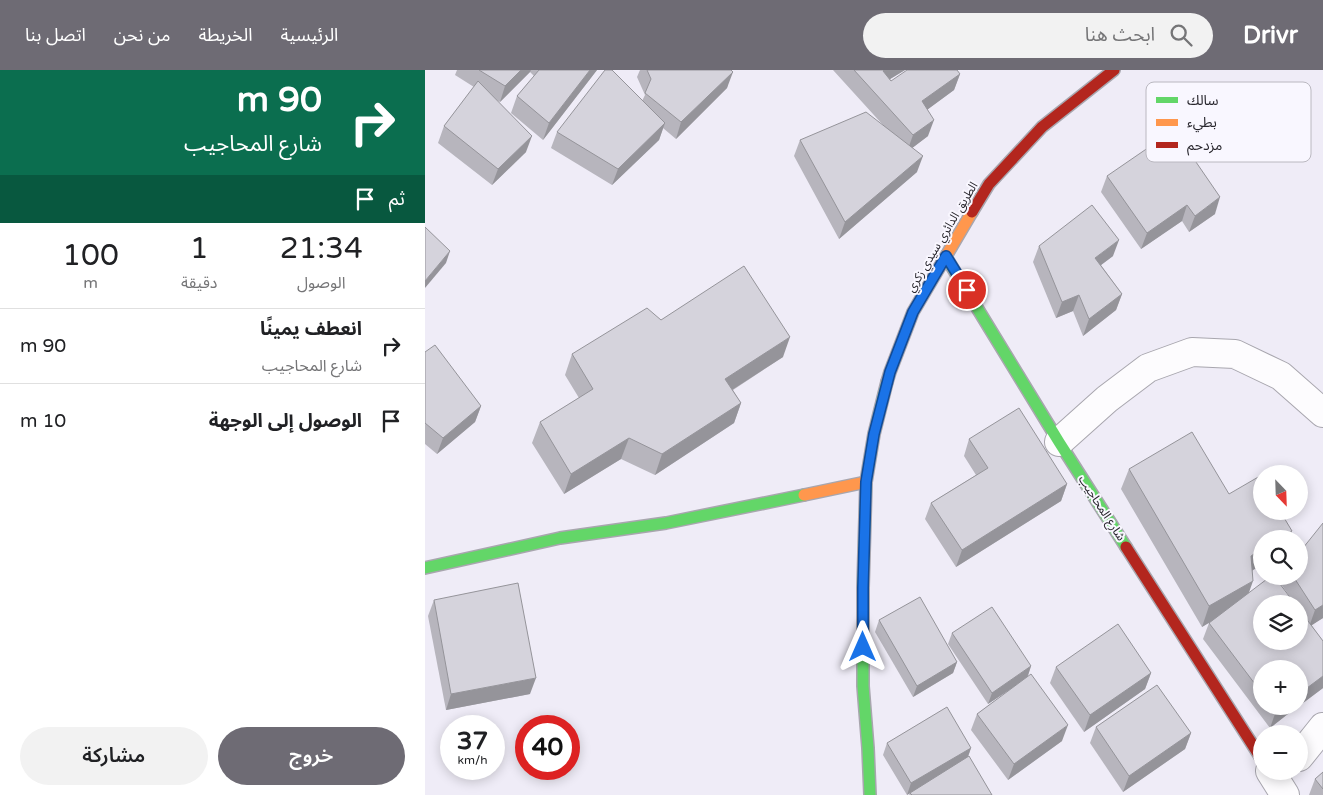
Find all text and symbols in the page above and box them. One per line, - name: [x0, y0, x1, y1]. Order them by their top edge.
- search box: [863, 13, 1213, 58]
- icon: search: [1167, 21, 1195, 49]
- text: Drivr: [1243, 21, 1298, 50]
- text: اتصل بنا: [25, 24, 86, 46]
- text: من نحن: [114, 24, 171, 46]
- text: الخريطة: [199, 24, 252, 46]
- text: الرئيسية: [280, 24, 338, 46]
- text: ابحث هنا: [1085, 24, 1155, 46]
- text: 90 m: [237, 79, 322, 121]
- legend: [1146, 82, 1311, 162]
- icon: right: [340, 90, 405, 155]
- text: سالك: [1187, 92, 1219, 109]
- text: بطيء: [1187, 114, 1217, 133]
- text: شارع المحاجيب: [184, 131, 322, 157]
- text: مزدحم: [1187, 137, 1222, 156]
- street label: الطريق الدائري سيدي زكري: [904, 179, 983, 296]
- icon: arrive: [351, 185, 379, 213]
- text: ثم: [389, 188, 405, 210]
- text: 1: [190, 230, 209, 267]
- text: 21:34: [280, 230, 363, 267]
- text: 100: [62, 237, 119, 274]
- pin: [946, 269, 988, 311]
- text: m: [83, 273, 98, 293]
- text: دقيقة: [181, 273, 217, 293]
- text: الوصول: [297, 273, 346, 293]
- icon: arrive: [953, 276, 981, 304]
- text: انعطف يمينًا: [260, 318, 362, 340]
- icon: right: [377, 332, 405, 360]
- text: 90 m: [20, 335, 66, 357]
- text: شارع المحاجيب: [262, 356, 362, 376]
- icon: arrive: [377, 407, 405, 435]
- text: 10 m: [20, 410, 66, 432]
- text: الوصول إلى الوجهة: [209, 410, 362, 432]
- north arrow: [1253, 465, 1307, 520]
- map controls: [1253, 465, 1308, 780]
- street label: شارع المحاجيب: [1074, 473, 1128, 544]
- button: search: [1253, 530, 1308, 585]
- button: layers: [1253, 595, 1308, 650]
- position arrow: [836, 620, 888, 672]
- button: +: [1253, 660, 1308, 715]
- speed limit sign: 40: [515, 715, 580, 780]
- button: −: [1253, 725, 1308, 780]
- text: 37: [457, 726, 488, 756]
- button: مشاركة: [20, 727, 208, 785]
- button: خروج: [218, 727, 405, 785]
- text: km/h: [457, 753, 488, 767]

